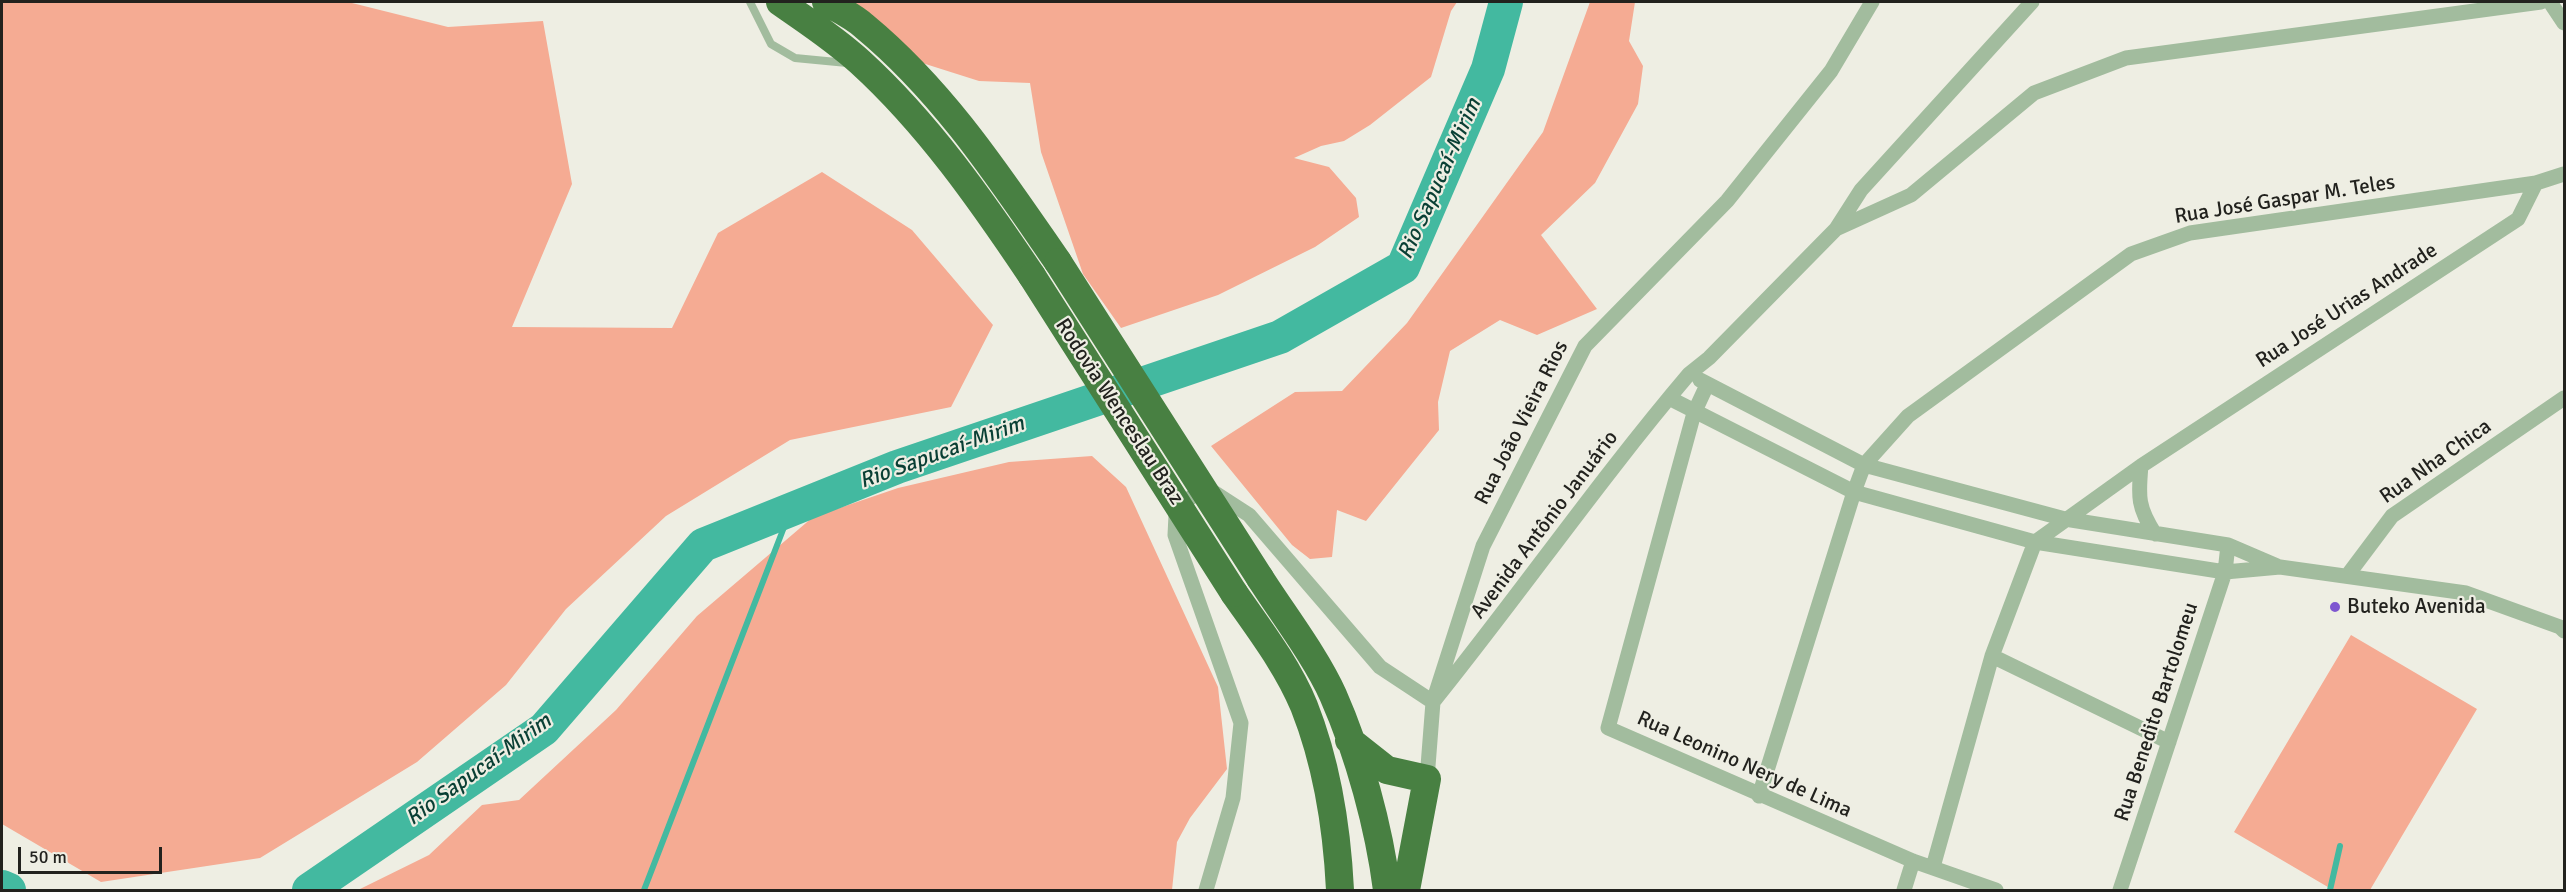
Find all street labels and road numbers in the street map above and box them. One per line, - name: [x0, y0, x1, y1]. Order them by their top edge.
- street label: Rua José Gaspar M. Teles: [2173, 170, 2397, 230]
- street label: Rua José Urias Andrade: [2252, 238, 2442, 374]
- street label: Rodovia Wenceslau Braz: [1049, 314, 1189, 510]
- street label: Rua João Vieira Rios: [1470, 337, 1574, 509]
- street label: Rua Nha Chica: [2375, 414, 2497, 510]
- street label: Avenida Antônio Januário: [1466, 426, 1624, 624]
- street label: Rua Benedito Bartolomeu: [2110, 599, 2204, 825]
- street label: Rua Leonino Nery de Lima: [1633, 706, 1855, 824]

